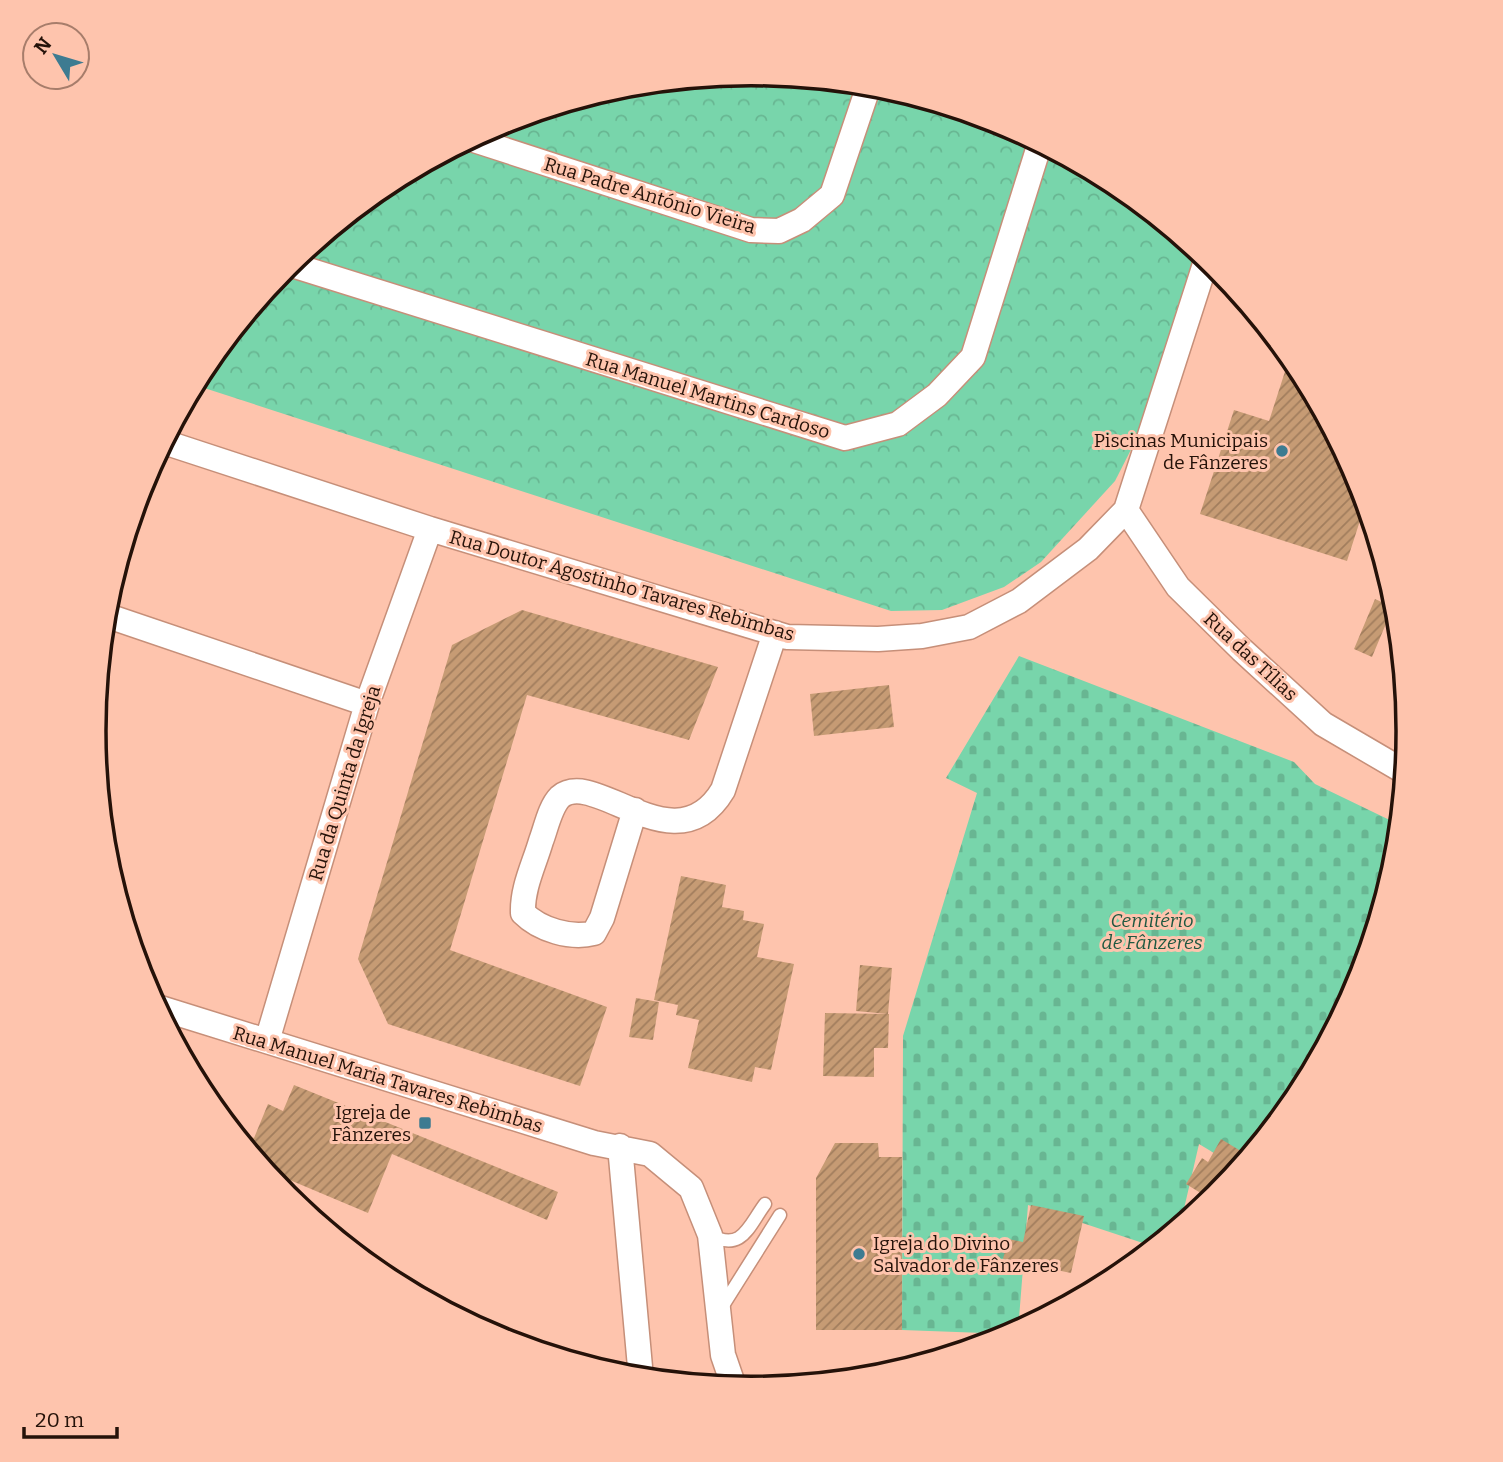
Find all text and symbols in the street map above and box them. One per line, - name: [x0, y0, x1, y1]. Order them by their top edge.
- north arrow: [21, 21, 91, 91]
- text: N: [29, 33, 57, 59]
- street label: Rua Padre António Vieira: [541, 152, 759, 239]
- street label: Rua Manuel Martins Cardoso: [583, 347, 833, 444]
- place label: Piscinas Municipais de Fânzeres: [1094, 429, 1268, 474]
- marker: Piscinas Municipais de Fânzeres: [1274, 443, 1290, 459]
- street label: Rua Doutor Agostinho Tavares Rebimbas: [447, 525, 797, 646]
- street label: Rua das Tílias: [1199, 607, 1302, 705]
- street label: Rua da Quinta da Igreja: [304, 682, 385, 884]
- park label: Cemitério de Fânzeres: [1102, 909, 1202, 954]
- street label: Rua Manuel Maria Tavares Rebimbas: [230, 1021, 545, 1138]
- place label: Igreja de Fânzeres: [331, 1101, 411, 1146]
- marker: Igreja de Fânzeres: [417, 1115, 433, 1131]
- place label: Igreja do Divino Salvador de Fânzeres: [873, 1232, 1059, 1277]
- marker: Igreja do Divino Salvador de Fânzeres: [851, 1246, 867, 1262]
- scale bar: [24, 1396, 117, 1440]
- text: 20 m: [35, 1407, 84, 1433]

